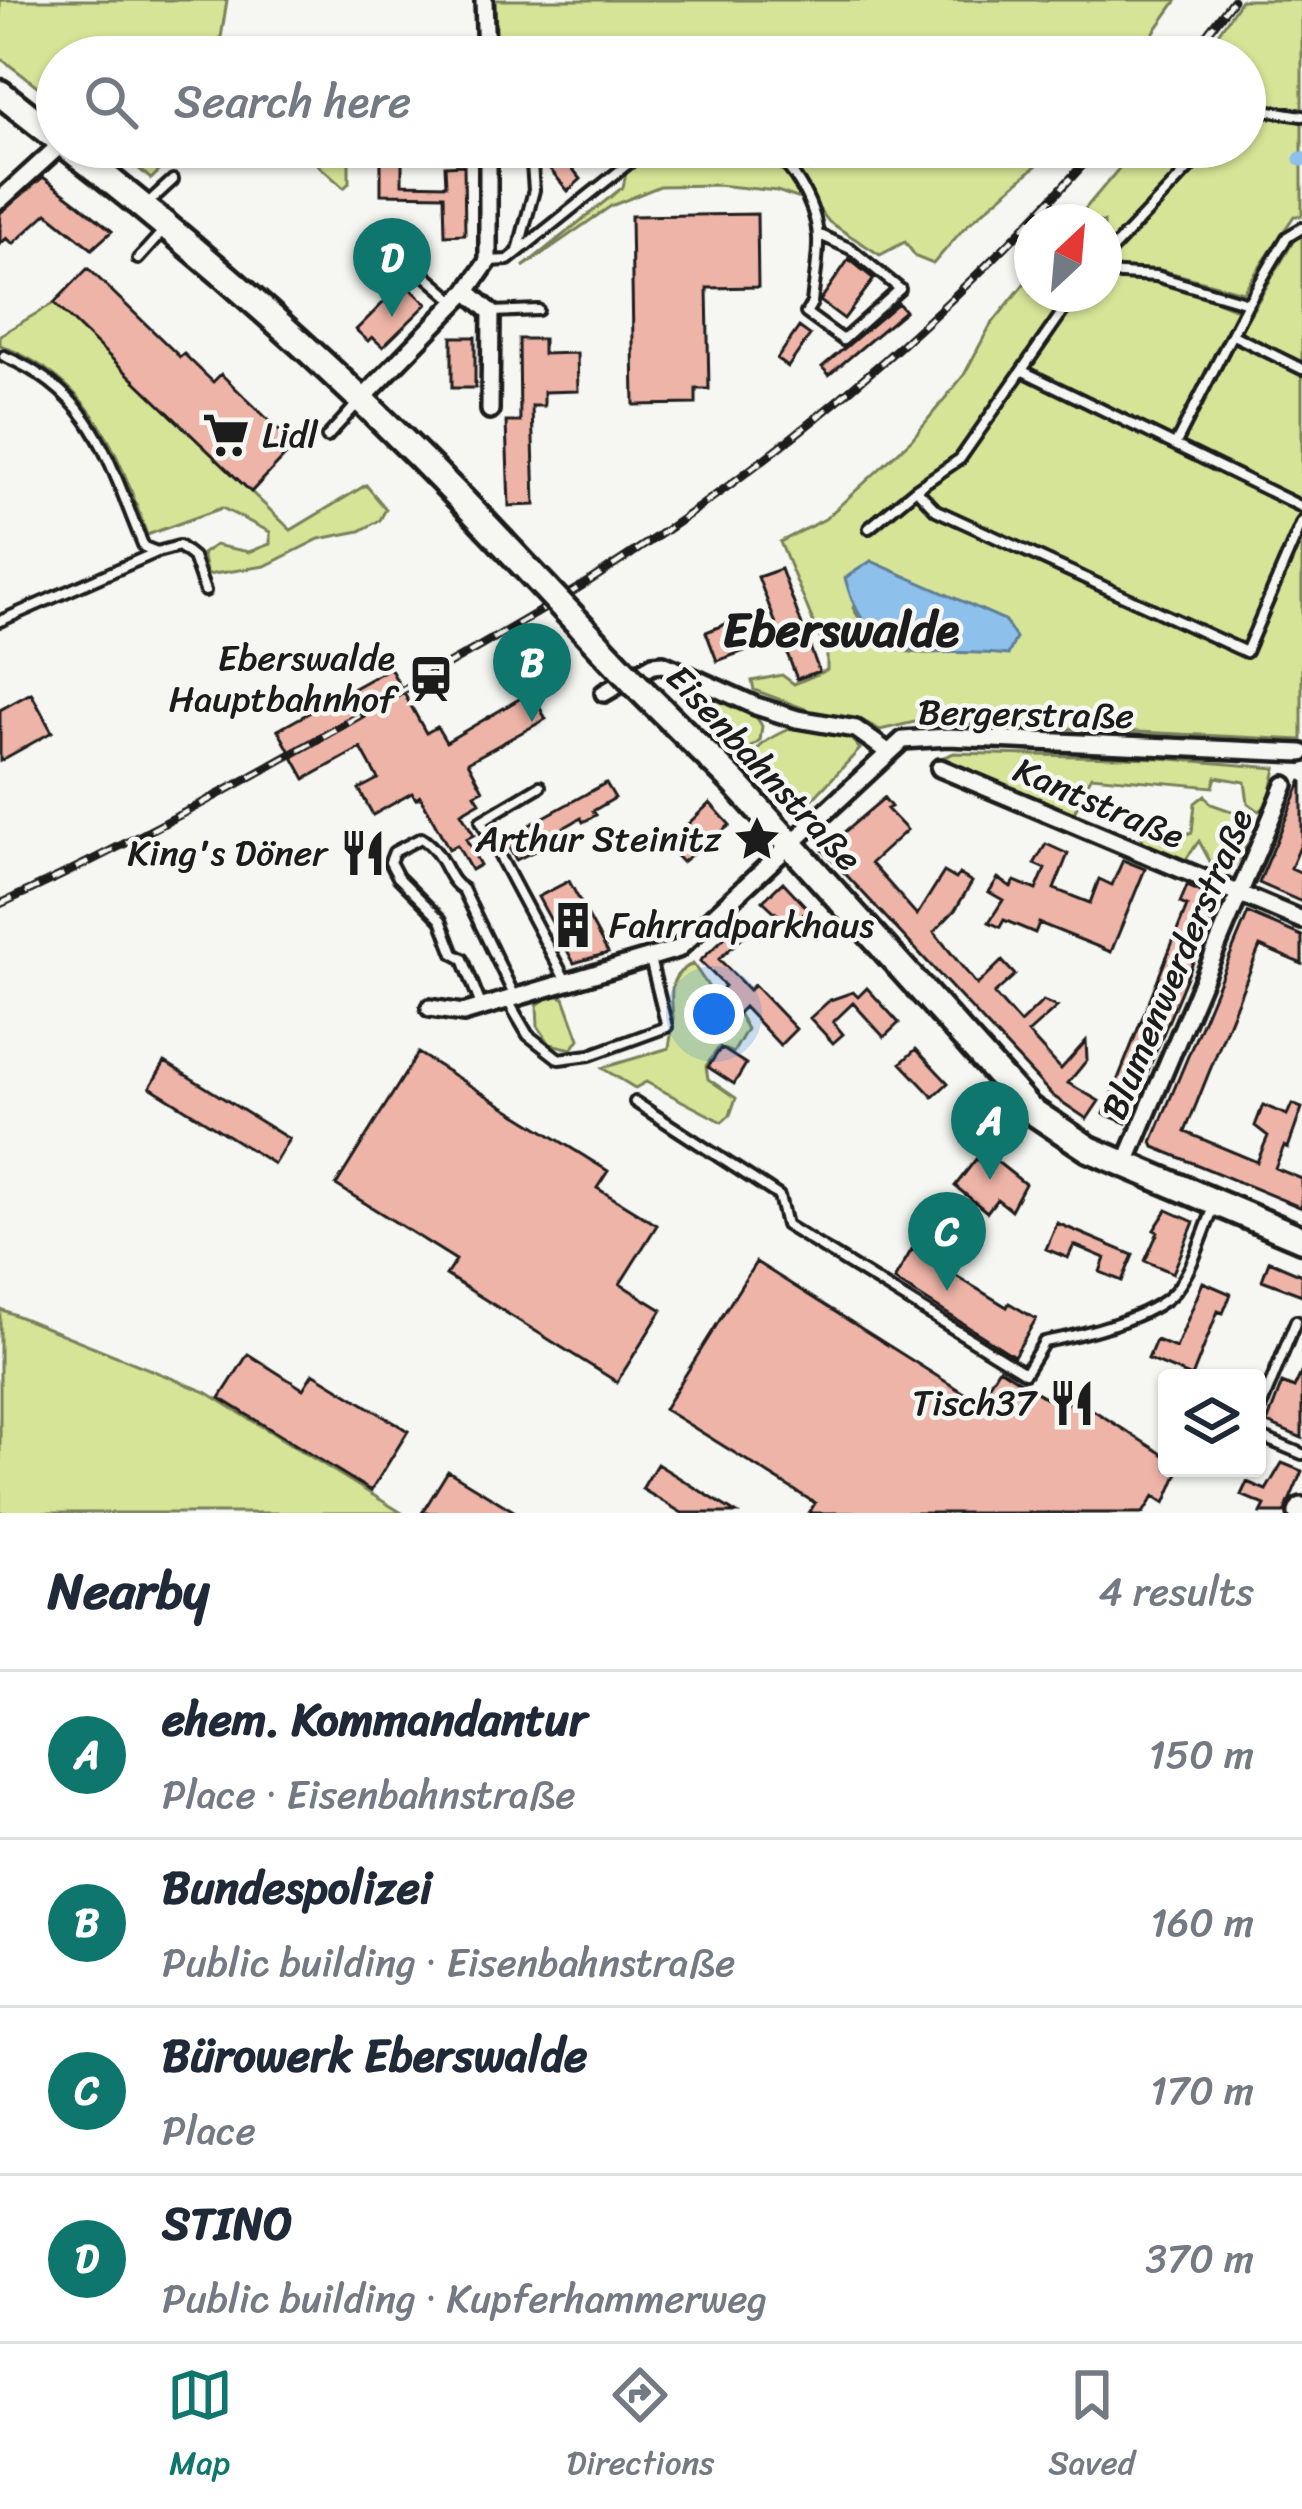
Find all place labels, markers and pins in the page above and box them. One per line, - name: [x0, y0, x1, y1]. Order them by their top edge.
- pin: D: [353, 218, 431, 317]
- place label: Lidl: [262, 403, 319, 467]
- supermarket icon: Lidl: [201, 410, 251, 460]
- pin: B: [493, 623, 571, 722]
- place label: Eberswalde Hauptbahnhof: [169, 626, 400, 731]
- station icon: Eberswalde Hauptbahnhof: [406, 654, 456, 704]
- place label: Arthur Steinitz: [475, 807, 722, 871]
- place icon: Arthur Steinitz: [732, 814, 782, 864]
- place label: King's Döner: [127, 821, 329, 885]
- restaurant icon: King's Döner: [338, 828, 388, 878]
- place label: Fahrradparkhaus: [609, 893, 874, 957]
- building icon: Fahrradparkhaus: [548, 900, 598, 950]
- pin: A: [951, 1081, 1029, 1180]
- pin: C: [908, 1192, 986, 1291]
- place label: Tisch37: [912, 1371, 1038, 1435]
- restaurant icon: Tisch37: [1047, 1378, 1097, 1428]

